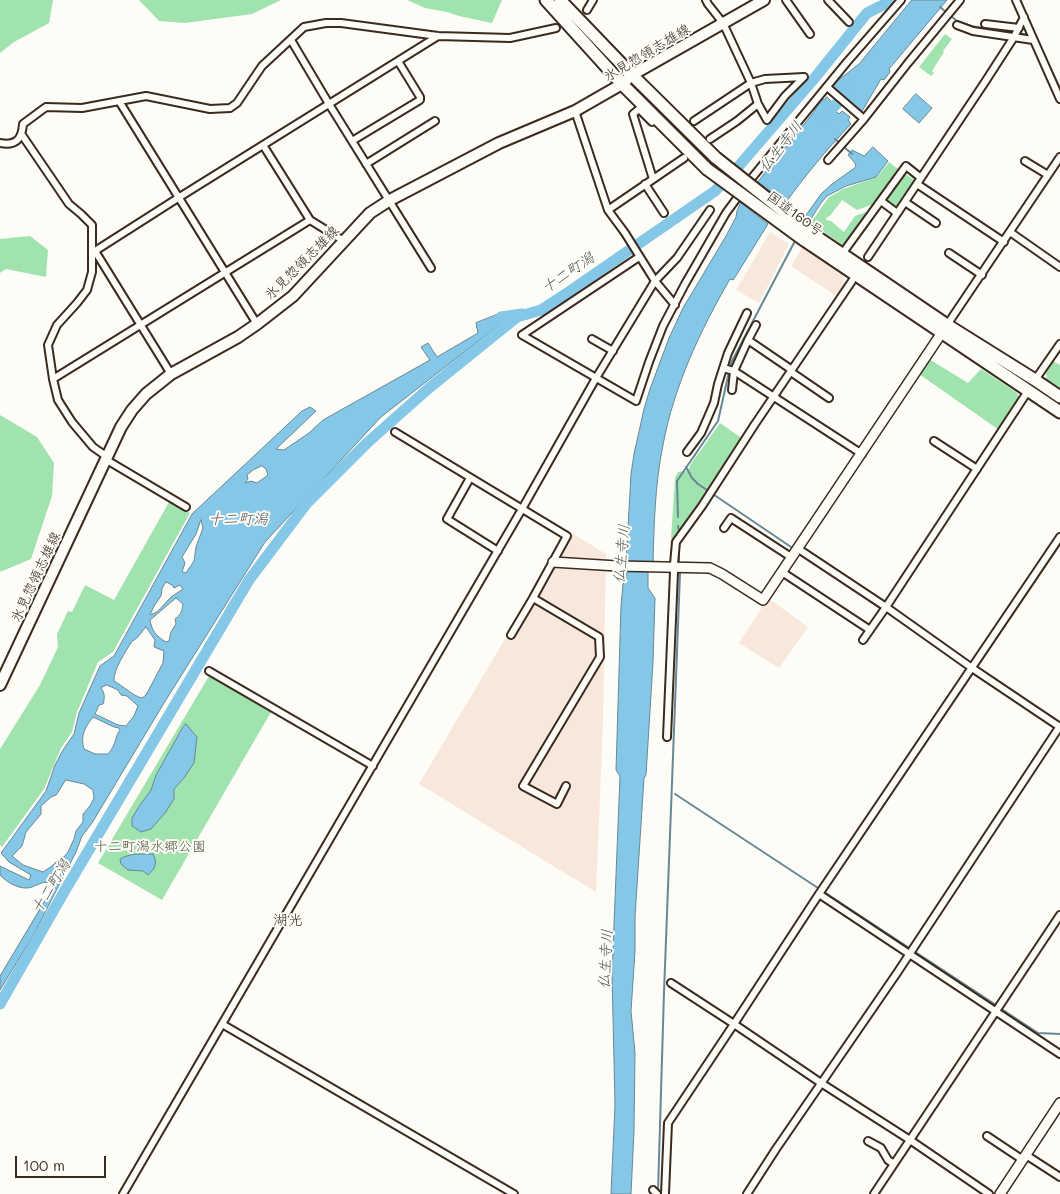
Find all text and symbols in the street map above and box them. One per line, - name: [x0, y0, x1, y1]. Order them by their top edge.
- street label: 氷見惣領志雄線: [601, 21, 693, 85]
- water label: 仏生寺川: [755, 118, 807, 176]
- street label: 国道160号: [764, 188, 826, 240]
- street label: 氷見惣領志雄線: [261, 222, 343, 304]
- water label: 十二町潟: [538, 249, 598, 297]
- water label: 十二町潟: [208, 510, 268, 528]
- water label: 仏生寺川: [610, 523, 634, 585]
- street label: 氷見惣領志雄線: [8, 529, 64, 625]
- park label: 十二町潟水郷公園: [94, 839, 206, 855]
- water label: 十二町潟: [28, 857, 74, 917]
- district label: 湖光: [273, 911, 303, 929]
- water label: 仏生寺川: [595, 929, 617, 989]
- scale bar: [18, 1146, 109, 1178]
- text: 100 m: [23, 1155, 65, 1175]

